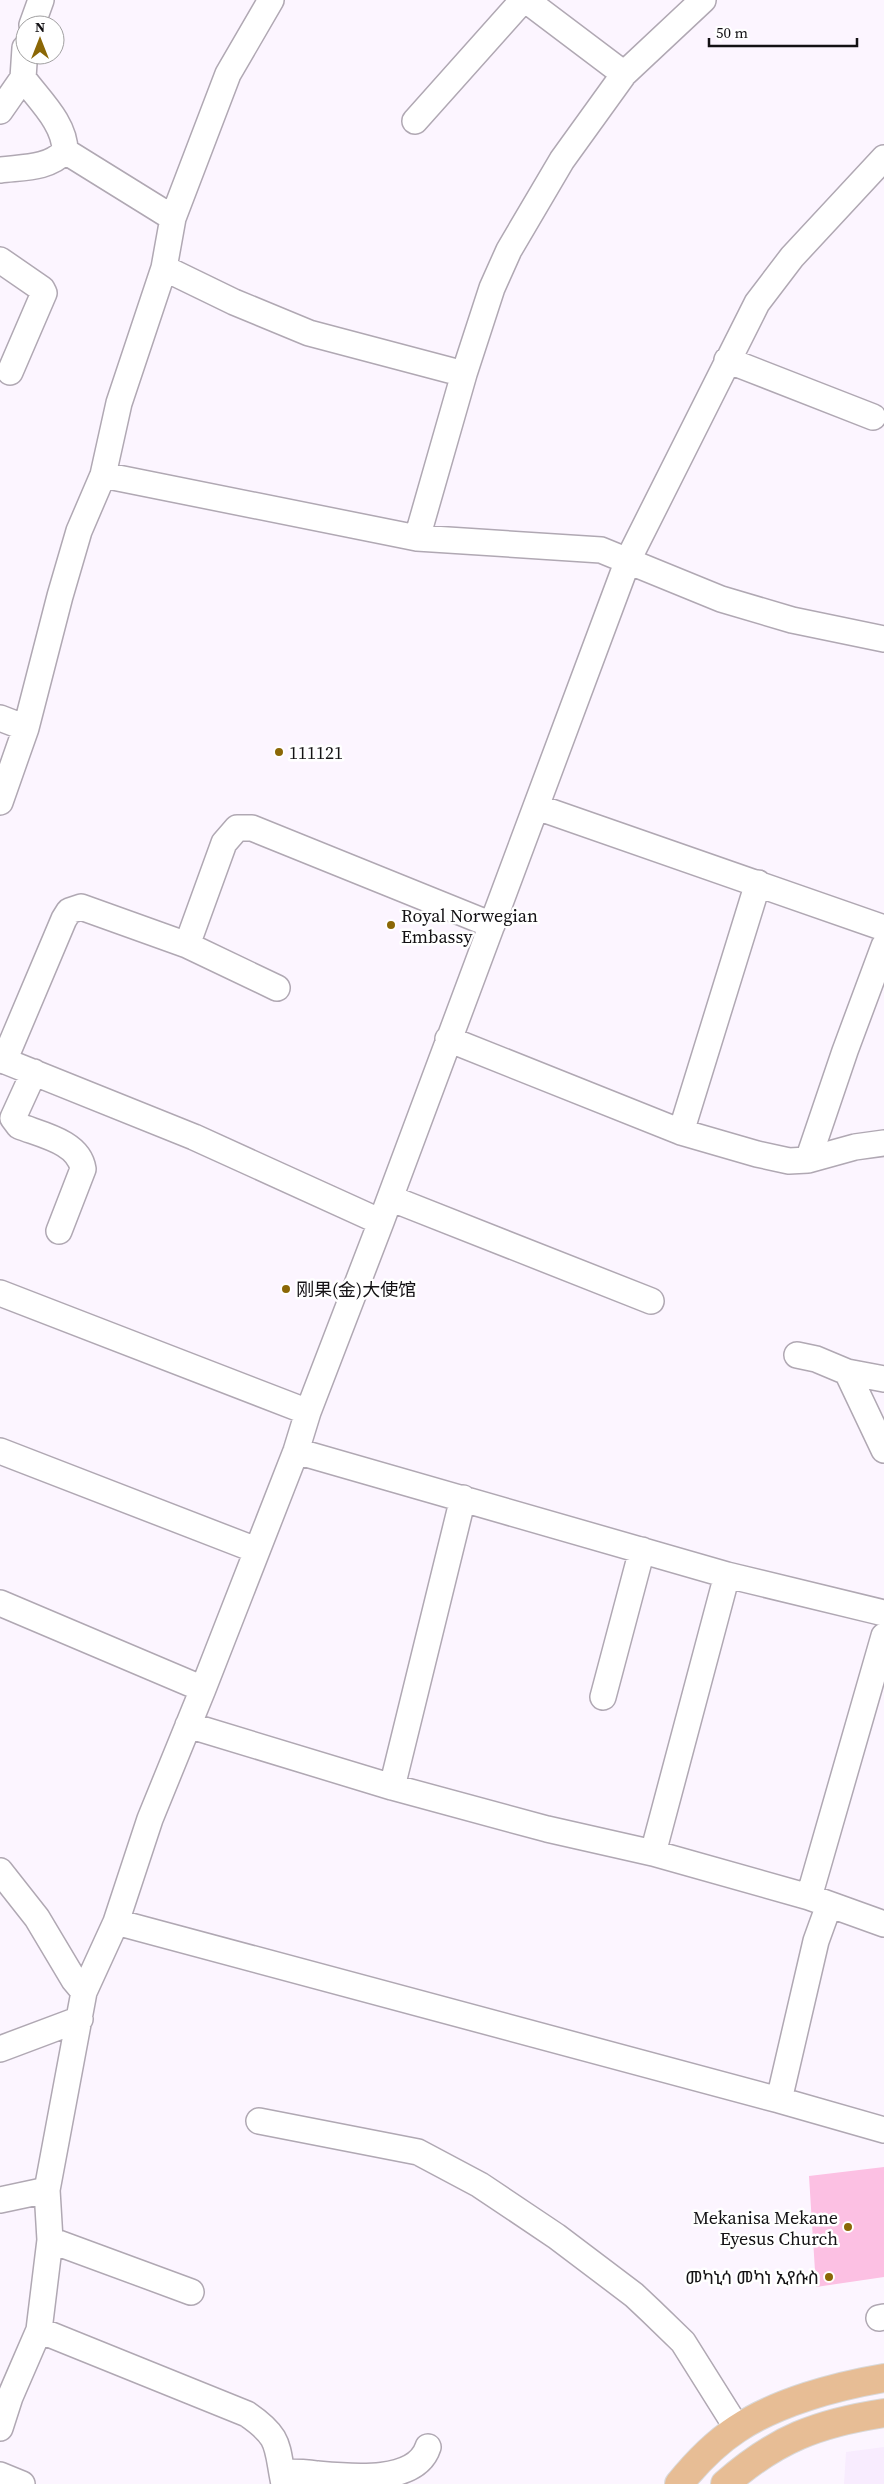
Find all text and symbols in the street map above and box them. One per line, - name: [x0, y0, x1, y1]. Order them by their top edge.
- north arrow: [15, 15, 65, 65]
- scale bar: [709, 15, 856, 47]
- text: N: [35, 17, 45, 37]
- text: 50 m: [716, 22, 748, 43]
- place label: 111121: [289, 740, 343, 765]
- marker: 111121: [273, 746, 285, 758]
- place label: Royal Norwegian Embassy: [401, 903, 538, 949]
- marker: Royal Norwegian Embassy: [385, 919, 397, 931]
- place label: 刚果(金)大使馆: [296, 1277, 416, 1302]
- marker: 刚果(金)大使馆: [280, 1283, 292, 1295]
- place label: Mekanisa Mekane Eyesus Church: [693, 2205, 838, 2251]
- marker: Mekanisa Mekane Eyesus Church: [842, 2221, 854, 2233]
- place label: መካኒሳ መካነ ኢየሱስ: [685, 2265, 819, 2290]
- marker: መካኒሳ መካነ ኢየሱስ: [823, 2271, 835, 2283]

